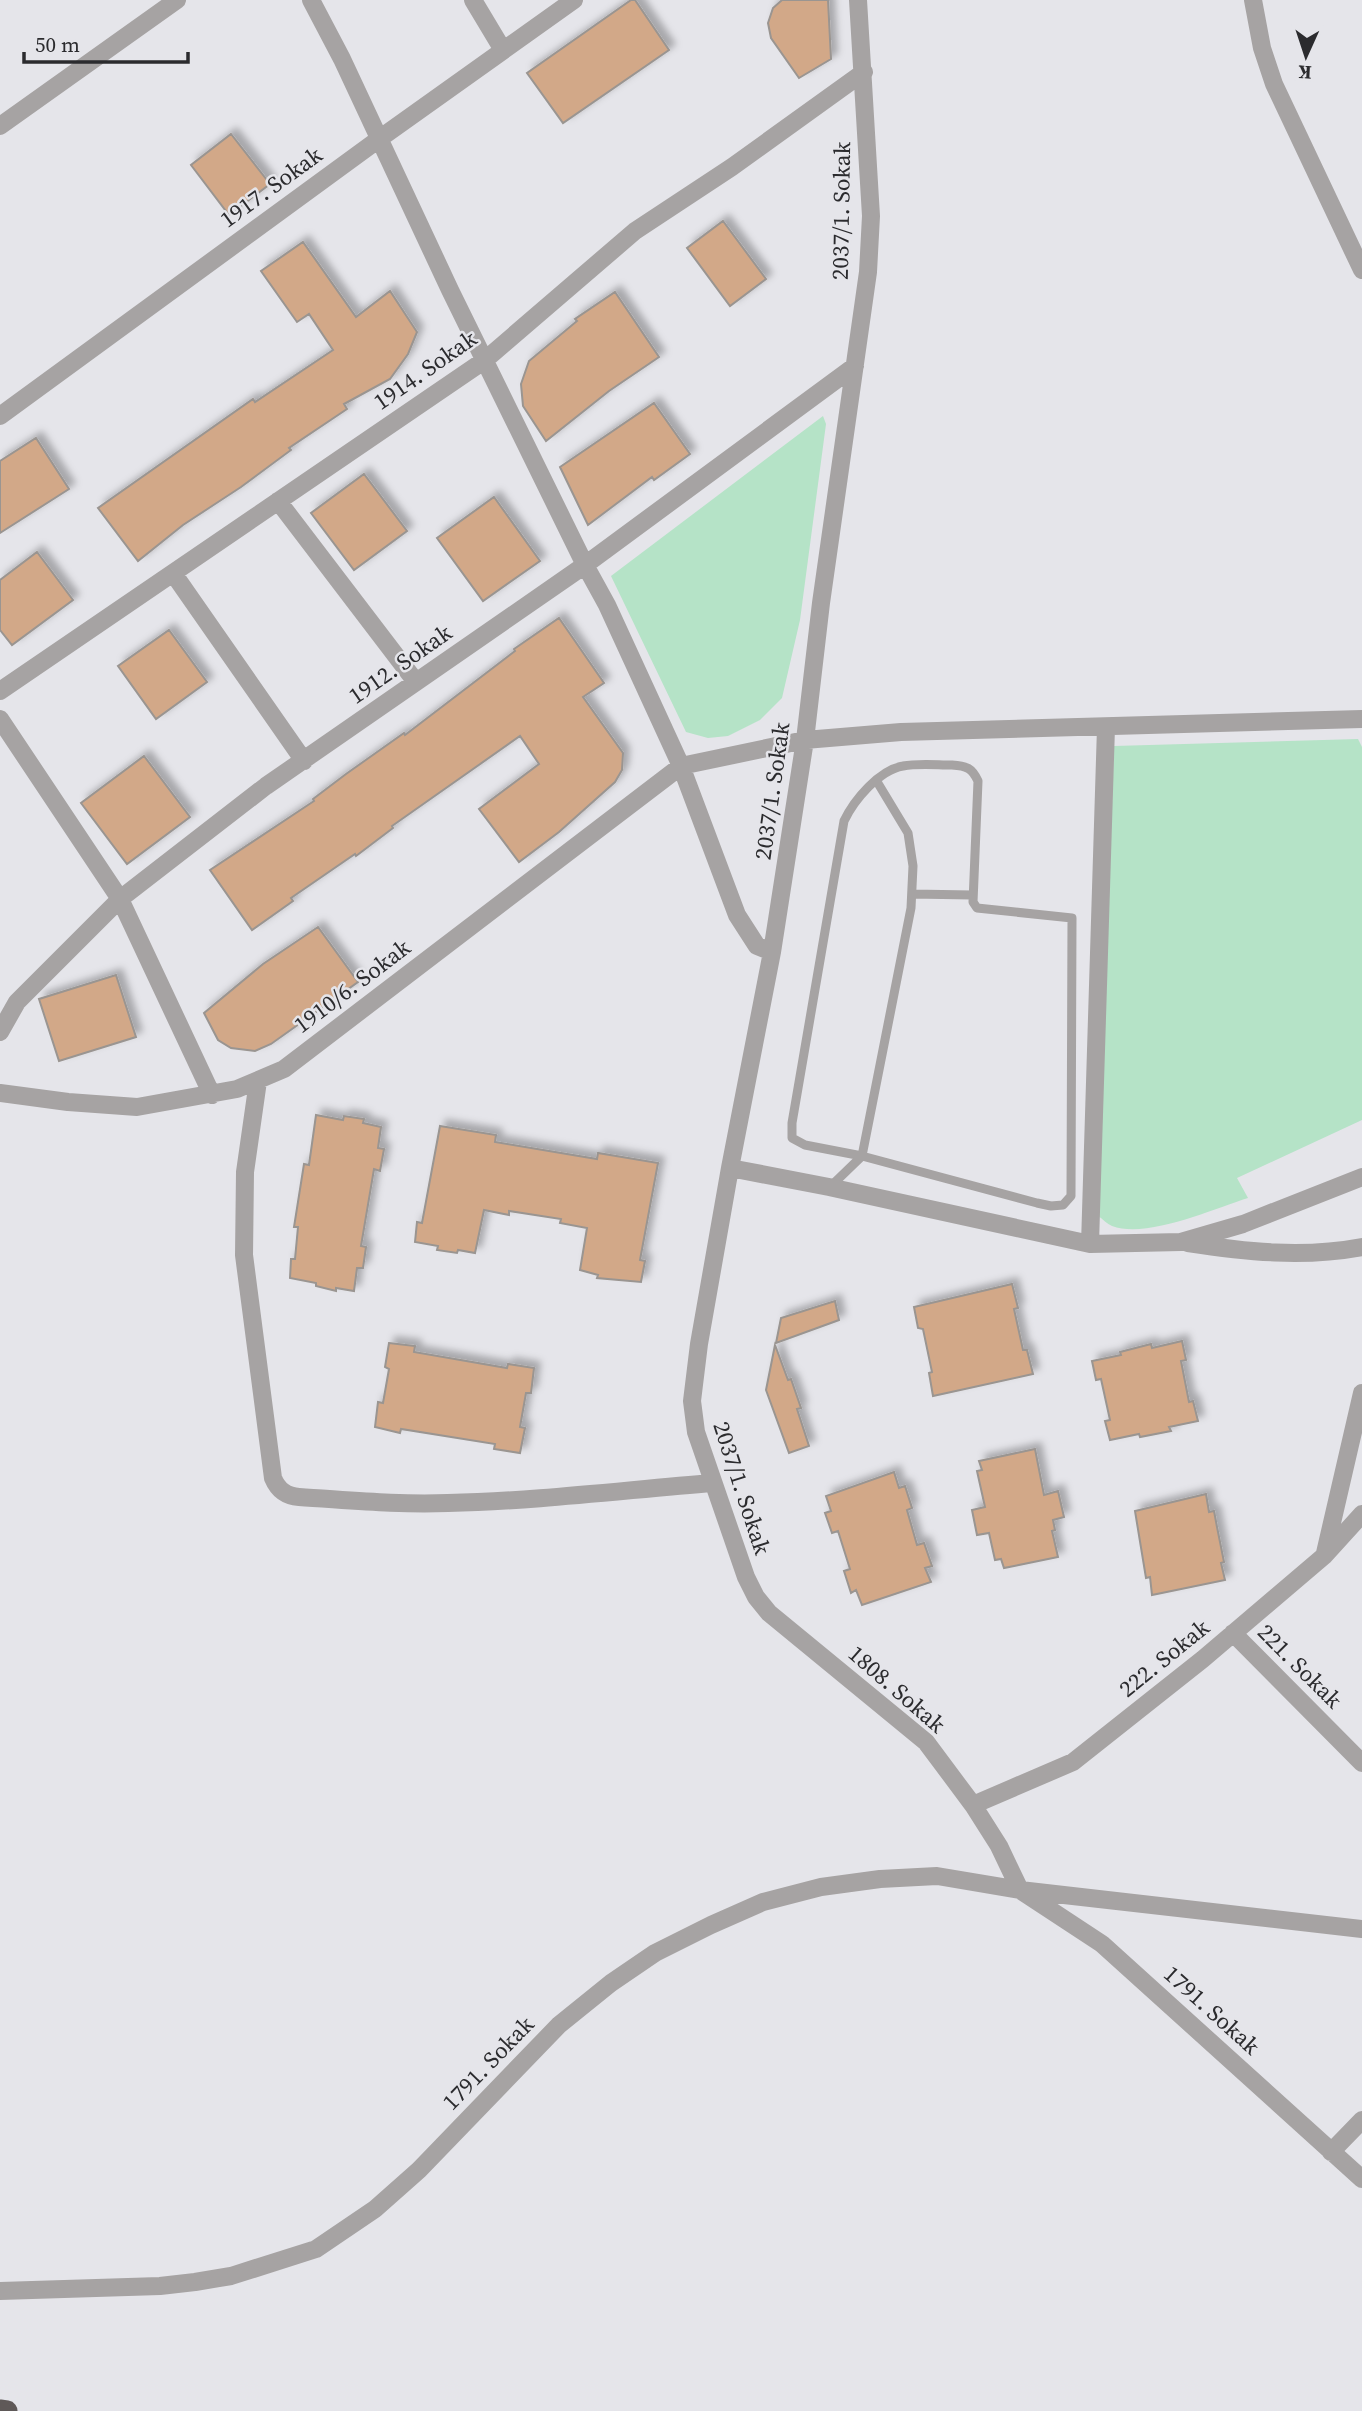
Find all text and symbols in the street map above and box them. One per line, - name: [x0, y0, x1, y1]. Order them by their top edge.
- scale bar: [24, 21, 189, 65]
- north arrow: [1271, 21, 1341, 91]
- text: 50 m: [35, 30, 80, 59]
- text: K: [1297, 60, 1312, 86]
- street label: 1917. Sokak: [213, 139, 329, 235]
- street label: 2037/1. Sokak: [824, 141, 858, 280]
- street label: 1914. Sokak: [367, 322, 483, 417]
- street label: 1912. Sokak: [342, 616, 458, 711]
- street label: 2037/1. Sokak: [747, 720, 798, 862]
- street label: 1910/6. Sokak: [287, 931, 417, 1040]
- street label: 2037/1. Sokak: [705, 1417, 779, 1559]
- street label: 222. Sokak: [1112, 1611, 1216, 1704]
- street label: 221. Sokak: [1251, 1617, 1350, 1716]
- street label: 1808. Sokak: [841, 1638, 953, 1740]
- street label: 1791. Sokak: [1157, 1958, 1267, 2062]
- street label: 1791. Sokak: [435, 2009, 541, 2117]

